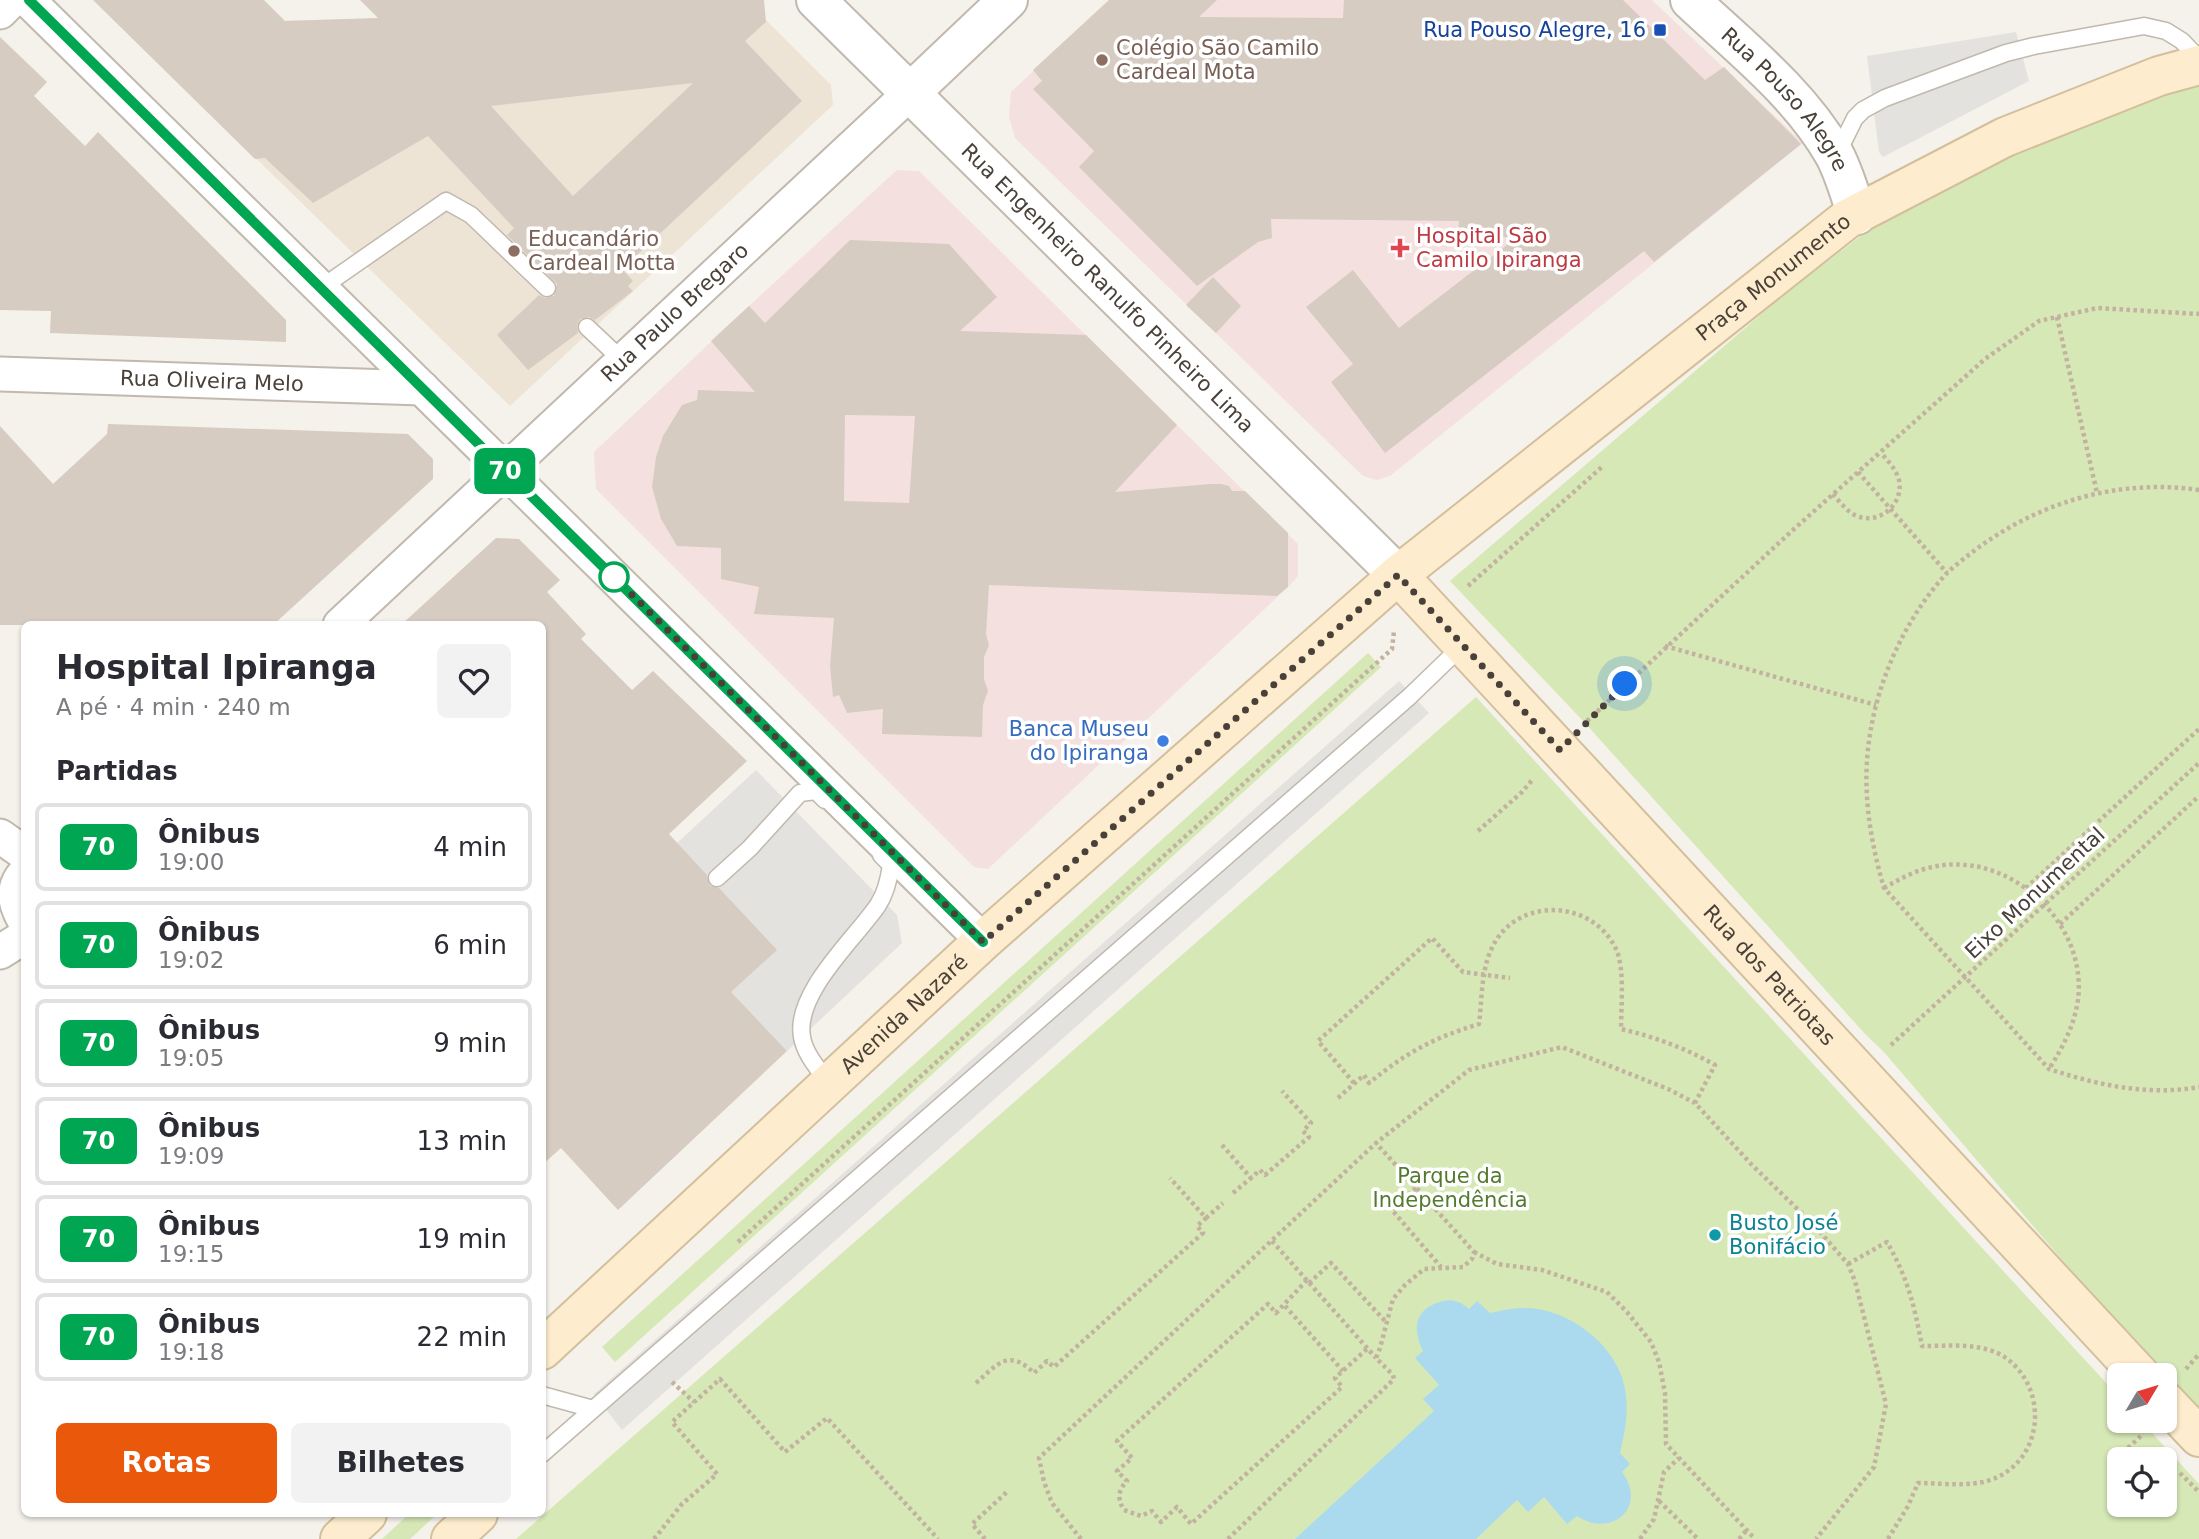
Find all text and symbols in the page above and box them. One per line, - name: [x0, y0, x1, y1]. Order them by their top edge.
- place label: Rua Pouso Alegre, 16: [1423, 18, 1646, 42]
- marker: Rua Pouso Alegre, 16: [1652, 22, 1668, 38]
- street label: Rua Pouso Alegre: [1716, 23, 1853, 175]
- place label: Colégio São Camilo Cardeal Mota: [1116, 36, 1319, 84]
- marker: Colégio São Camilo Cardeal Mota: [1094, 52, 1110, 68]
- street label: Rua Engenheiro Ranulfo Pinheiro Lima: [957, 139, 1259, 438]
- street label: Praça Monumento: [1691, 209, 1856, 346]
- place label: Hospital São Camilo Ipiranga: [1416, 224, 1582, 272]
- place label: Educandário Cardeal Motta: [528, 227, 676, 275]
- street label: Rua Paulo Bregaro: [596, 238, 753, 387]
- marker: Hospital São Camilo Ipiranga: [1390, 238, 1410, 258]
- marker: Educandário Cardeal Motta: [506, 243, 522, 259]
- street label: Rua Oliveira Melo: [120, 366, 304, 396]
- line badge: 70: [474, 448, 536, 494]
- text: 70: [488, 457, 522, 485]
- unlabelled marker: [599, 562, 629, 592]
- button: heart: [437, 644, 511, 718]
- text: Hospital Ipiranga: [56, 648, 377, 687]
- your location: [1607, 666, 1642, 701]
- text: A pé · 4 min · 240 m: [56, 694, 291, 720]
- place label: Banca Museu do Ipiranga: [1009, 717, 1149, 765]
- marker: Banca Museu do Ipiranga: [1155, 733, 1171, 749]
- text: Partidas: [56, 756, 178, 786]
- text: Ônibus: [158, 819, 260, 849]
- street label: Eixo Monumental: [1960, 822, 2110, 964]
- text: 4 min: [433, 832, 507, 862]
- text: 70: [82, 833, 115, 861]
- text: 19:00: [158, 849, 224, 875]
- street label: Rua dos Patriotas: [1698, 900, 1840, 1050]
- text: Ônibus: [158, 917, 260, 947]
- text: 6 min: [433, 930, 507, 960]
- text: 70: [82, 931, 115, 959]
- text: 19:02: [158, 947, 224, 973]
- street label: Avenida Nazaré: [836, 949, 973, 1079]
- text: Ônibus: [158, 1015, 260, 1045]
- text: 9 min: [433, 1028, 507, 1058]
- text: 70: [82, 1029, 115, 1057]
- text: 19:05: [158, 1045, 224, 1071]
- text: Ônibus: [158, 1113, 260, 1143]
- text: 13 min: [417, 1126, 507, 1156]
- text: 70: [82, 1127, 115, 1155]
- text: 19:09: [158, 1143, 224, 1169]
- park label: Parque da Independência: [1372, 1164, 1528, 1212]
- text: Ônibus: [158, 1211, 260, 1241]
- place label: Busto José Bonifácio: [1729, 1211, 1838, 1259]
- text: 19 min: [417, 1224, 507, 1254]
- text: 70: [82, 1225, 115, 1253]
- marker: Busto José Bonifácio: [1707, 1227, 1723, 1243]
- text: 19:15: [158, 1241, 224, 1267]
- text: Ônibus: [158, 1309, 260, 1339]
- text: 22 min: [417, 1322, 507, 1352]
- text: 70: [82, 1323, 115, 1351]
- text: 19:18: [158, 1339, 224, 1365]
- north arrow: [2107, 1363, 2177, 1433]
- map controls: [2107, 1363, 2177, 1517]
- button: Rotas: [56, 1423, 277, 1503]
- button: Bilhetes: [291, 1423, 511, 1503]
- button: locate: [2107, 1447, 2177, 1517]

